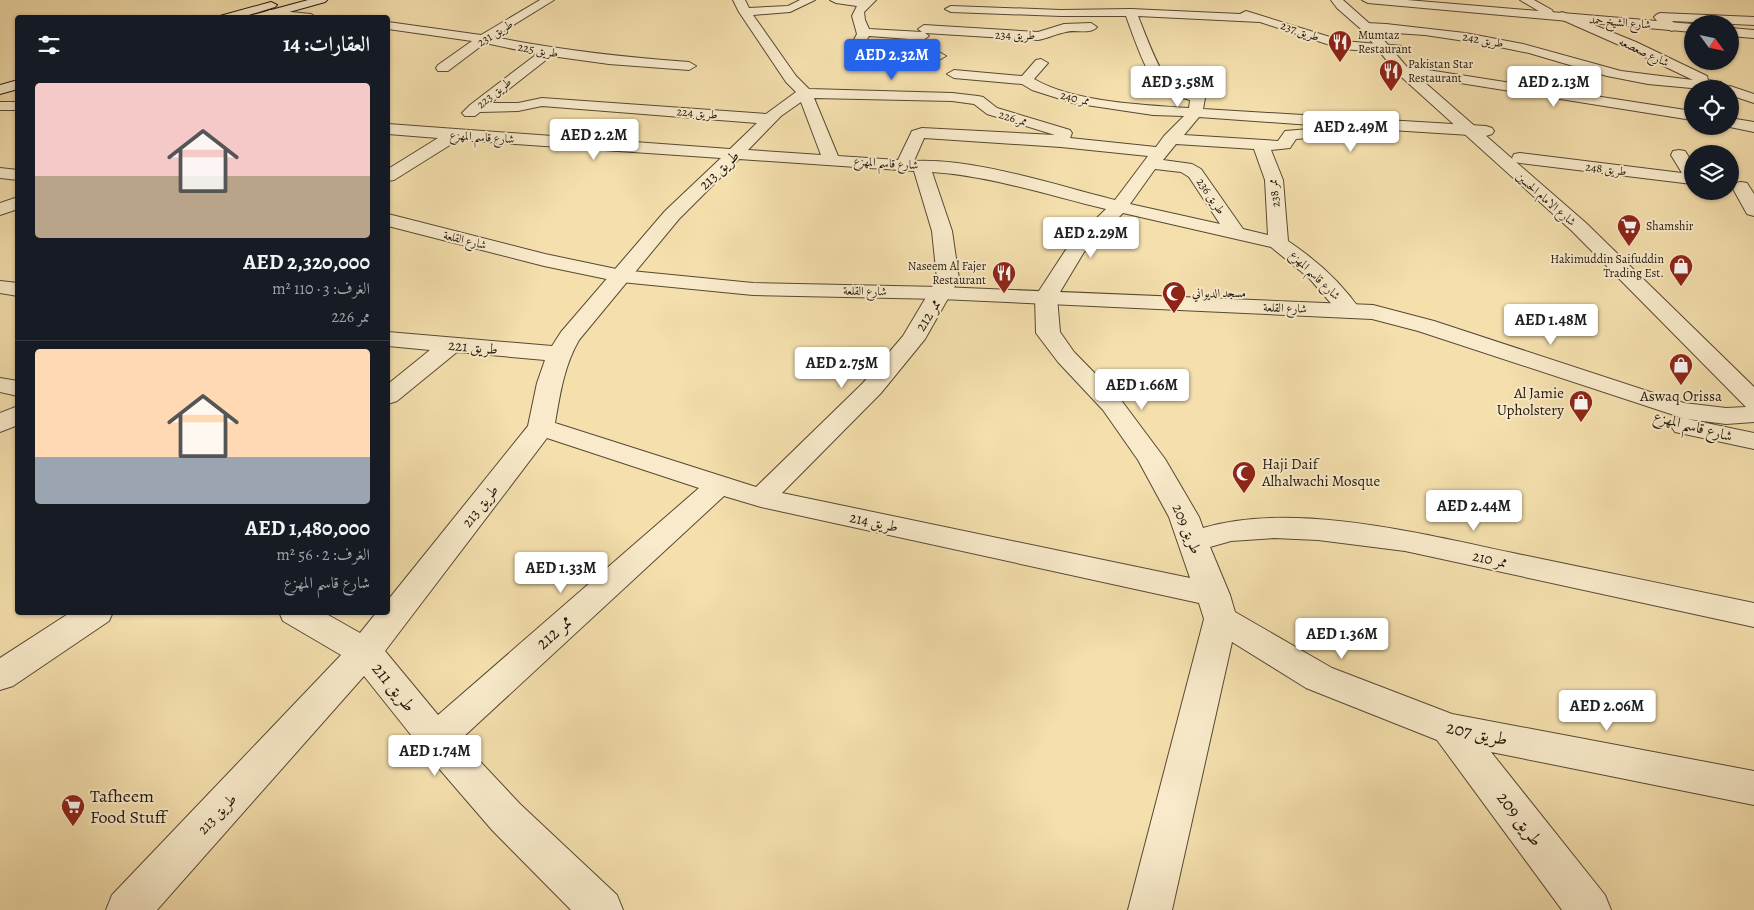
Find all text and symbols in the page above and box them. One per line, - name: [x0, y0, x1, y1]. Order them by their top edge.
- street label: شارع الشيخ حمد: [1588, 11, 1652, 36]
- north arrow: [1684, 15, 1739, 70]
- map controls: [1684, 15, 1739, 200]
- street label: طريق 231: [474, 16, 516, 50]
- street label: طريق 237: [1278, 17, 1322, 45]
- street label: طريق 234: [995, 27, 1036, 43]
- place label: Mumtaz Restaurant: [1358, 27, 1412, 57]
- restaurant icon: Mumtaz Restaurant: [1327, 29, 1353, 63]
- street label: طريق 242: [1461, 29, 1505, 51]
- text: العقارات: 14: [283, 30, 370, 58]
- icon: filters: [35, 31, 63, 59]
- street label: شارع صعصعه: [1615, 33, 1672, 73]
- pin: AED 2.32M: [835, 38, 949, 81]
- street label: طريق 225: [516, 39, 560, 61]
- text: AED 2.32M: [855, 44, 929, 66]
- place label: Pakistan Star Restaurant: [1408, 56, 1474, 86]
- restaurant icon: Pakistan Star Restaurant: [1378, 58, 1404, 92]
- pin: AED 3.58M: [1121, 66, 1235, 108]
- pin: AED 2.13M: [1497, 66, 1611, 108]
- text: AED 3.58M: [1142, 71, 1214, 93]
- text: AED 2.13M: [1518, 71, 1590, 93]
- street label: طريق 223: [473, 74, 515, 112]
- button: locate: [1684, 80, 1739, 135]
- street label: ممر 240: [1059, 87, 1091, 109]
- street label: طريق 224: [676, 103, 718, 123]
- street label: ممر 226: [997, 106, 1029, 130]
- pin: AED 2.49M: [1294, 110, 1408, 153]
- icon: home: [158, 116, 248, 206]
- text: AED 2.49M: [1314, 116, 1388, 138]
- pin: AED 2.2M: [542, 119, 646, 161]
- text: AED 2.2M: [561, 124, 627, 146]
- street label: شارع قاسم المهزع: [449, 127, 515, 151]
- button: layers: [1684, 145, 1739, 200]
- street label: طريق 213: [694, 146, 744, 194]
- street label: شارع قاسم المهزع: [853, 153, 919, 177]
- street label: طريق 248: [1585, 159, 1628, 179]
- street label: شارع الامام الحسين: [1511, 168, 1580, 232]
- street label: طريق 236: [1193, 175, 1229, 217]
- street label: ممر 238: [1264, 178, 1284, 208]
- supermarket icon: Shamshir: [1616, 213, 1642, 247]
- pin: AED 2.29M: [1034, 216, 1148, 259]
- place label: Shamshir: [1646, 218, 1694, 234]
- text: AED 2.29M: [1054, 222, 1128, 244]
- street label: شارع القلعة: [441, 227, 488, 256]
- street label: شارع قاسم المهزع: [1283, 247, 1344, 306]
- text: AED 2,320,000: [243, 248, 370, 276]
- place label: Hakimuddin Saifuddin Trading Est.: [1550, 251, 1664, 281]
- shop icon: Hakimuddin Saifuddin Trading Est.: [1668, 253, 1694, 287]
- place label: Naseem Al Fajer Restaurant: [908, 258, 986, 288]
- restaurant icon: Naseem Al Fajer Restaurant: [991, 260, 1017, 294]
- text: الغرف: 3 · 110 m²: [272, 278, 370, 300]
- mosque icon: مسجد الديواني: [1161, 280, 1187, 314]
- street label: شارع القلعة: [843, 283, 887, 302]
- place label: مسجد الديواني: [1192, 285, 1246, 303]
- street label: ممر 212: [910, 295, 946, 335]
- street label: شارع القلعة: [1263, 299, 1307, 320]
- pin: AED 1.48M: [1494, 304, 1608, 346]
- text: ممر 226: [332, 306, 370, 328]
- text: AED 1.48M: [1515, 309, 1587, 331]
- street label: طريق 221: [447, 335, 499, 359]
- pin: AED 2.75M: [785, 346, 899, 389]
- text: AED 2.75M: [806, 352, 878, 374]
- shop icon: Aswaq Orissa: [1668, 352, 1694, 386]
- pin: AED 1.66M: [1085, 368, 1199, 411]
- text: AED 1.66M: [1106, 374, 1178, 396]
- icon: home: [158, 381, 248, 471]
- place label: Al Jamie Upholstery: [1497, 383, 1564, 420]
- place label: Aswaq Orissa: [1639, 386, 1722, 406]
- shop icon: Al Jamie Upholstery: [1568, 389, 1594, 423]
- street label: شارع قاسم المهزع: [1650, 406, 1735, 451]
- place label: Haji Daif Alhalwachi Mosque: [1261, 454, 1380, 491]
- mosque icon: Haji Daif Alhalwachi Mosque: [1231, 460, 1257, 494]
- street label: طريق 213: [457, 481, 503, 531]
- pin: AED 2.44M: [1417, 490, 1531, 532]
- text: AED 2.44M: [1437, 495, 1511, 517]
- street label: طريق 209: [1168, 501, 1206, 557]
- street label: طريق 214: [848, 507, 900, 537]
- text: AED 1,480,000: [245, 514, 370, 542]
- text: الغرف: 2 · 56 m²: [277, 544, 370, 566]
- street label: ممر 210: [1471, 546, 1509, 572]
- pin: AED 1.33M: [504, 552, 618, 594]
- text: AED 1.33M: [526, 557, 596, 579]
- text: شارع قاسم المهزع: [283, 572, 370, 594]
- street label: ممر 212: [531, 609, 577, 655]
- pin: AED 1.36M: [1285, 618, 1399, 660]
- text: AED 1.36M: [1306, 623, 1378, 645]
- street label: طريق 211: [367, 657, 421, 717]
- pin: AED 2.06M: [1550, 690, 1664, 732]
- text: AED 2.06M: [1570, 695, 1644, 717]
- street label: طريق 207: [1444, 715, 1510, 751]
- pin: AED 1.74M: [378, 734, 492, 777]
- text: AED 1.74M: [399, 740, 471, 762]
- place label: Tafheem Food Stuff: [90, 784, 169, 829]
- street label: طريق 209: [1492, 787, 1548, 851]
- street label: طريق 213: [193, 789, 241, 839]
- supermarket icon: Tafheem Food Stuff: [60, 793, 86, 827]

